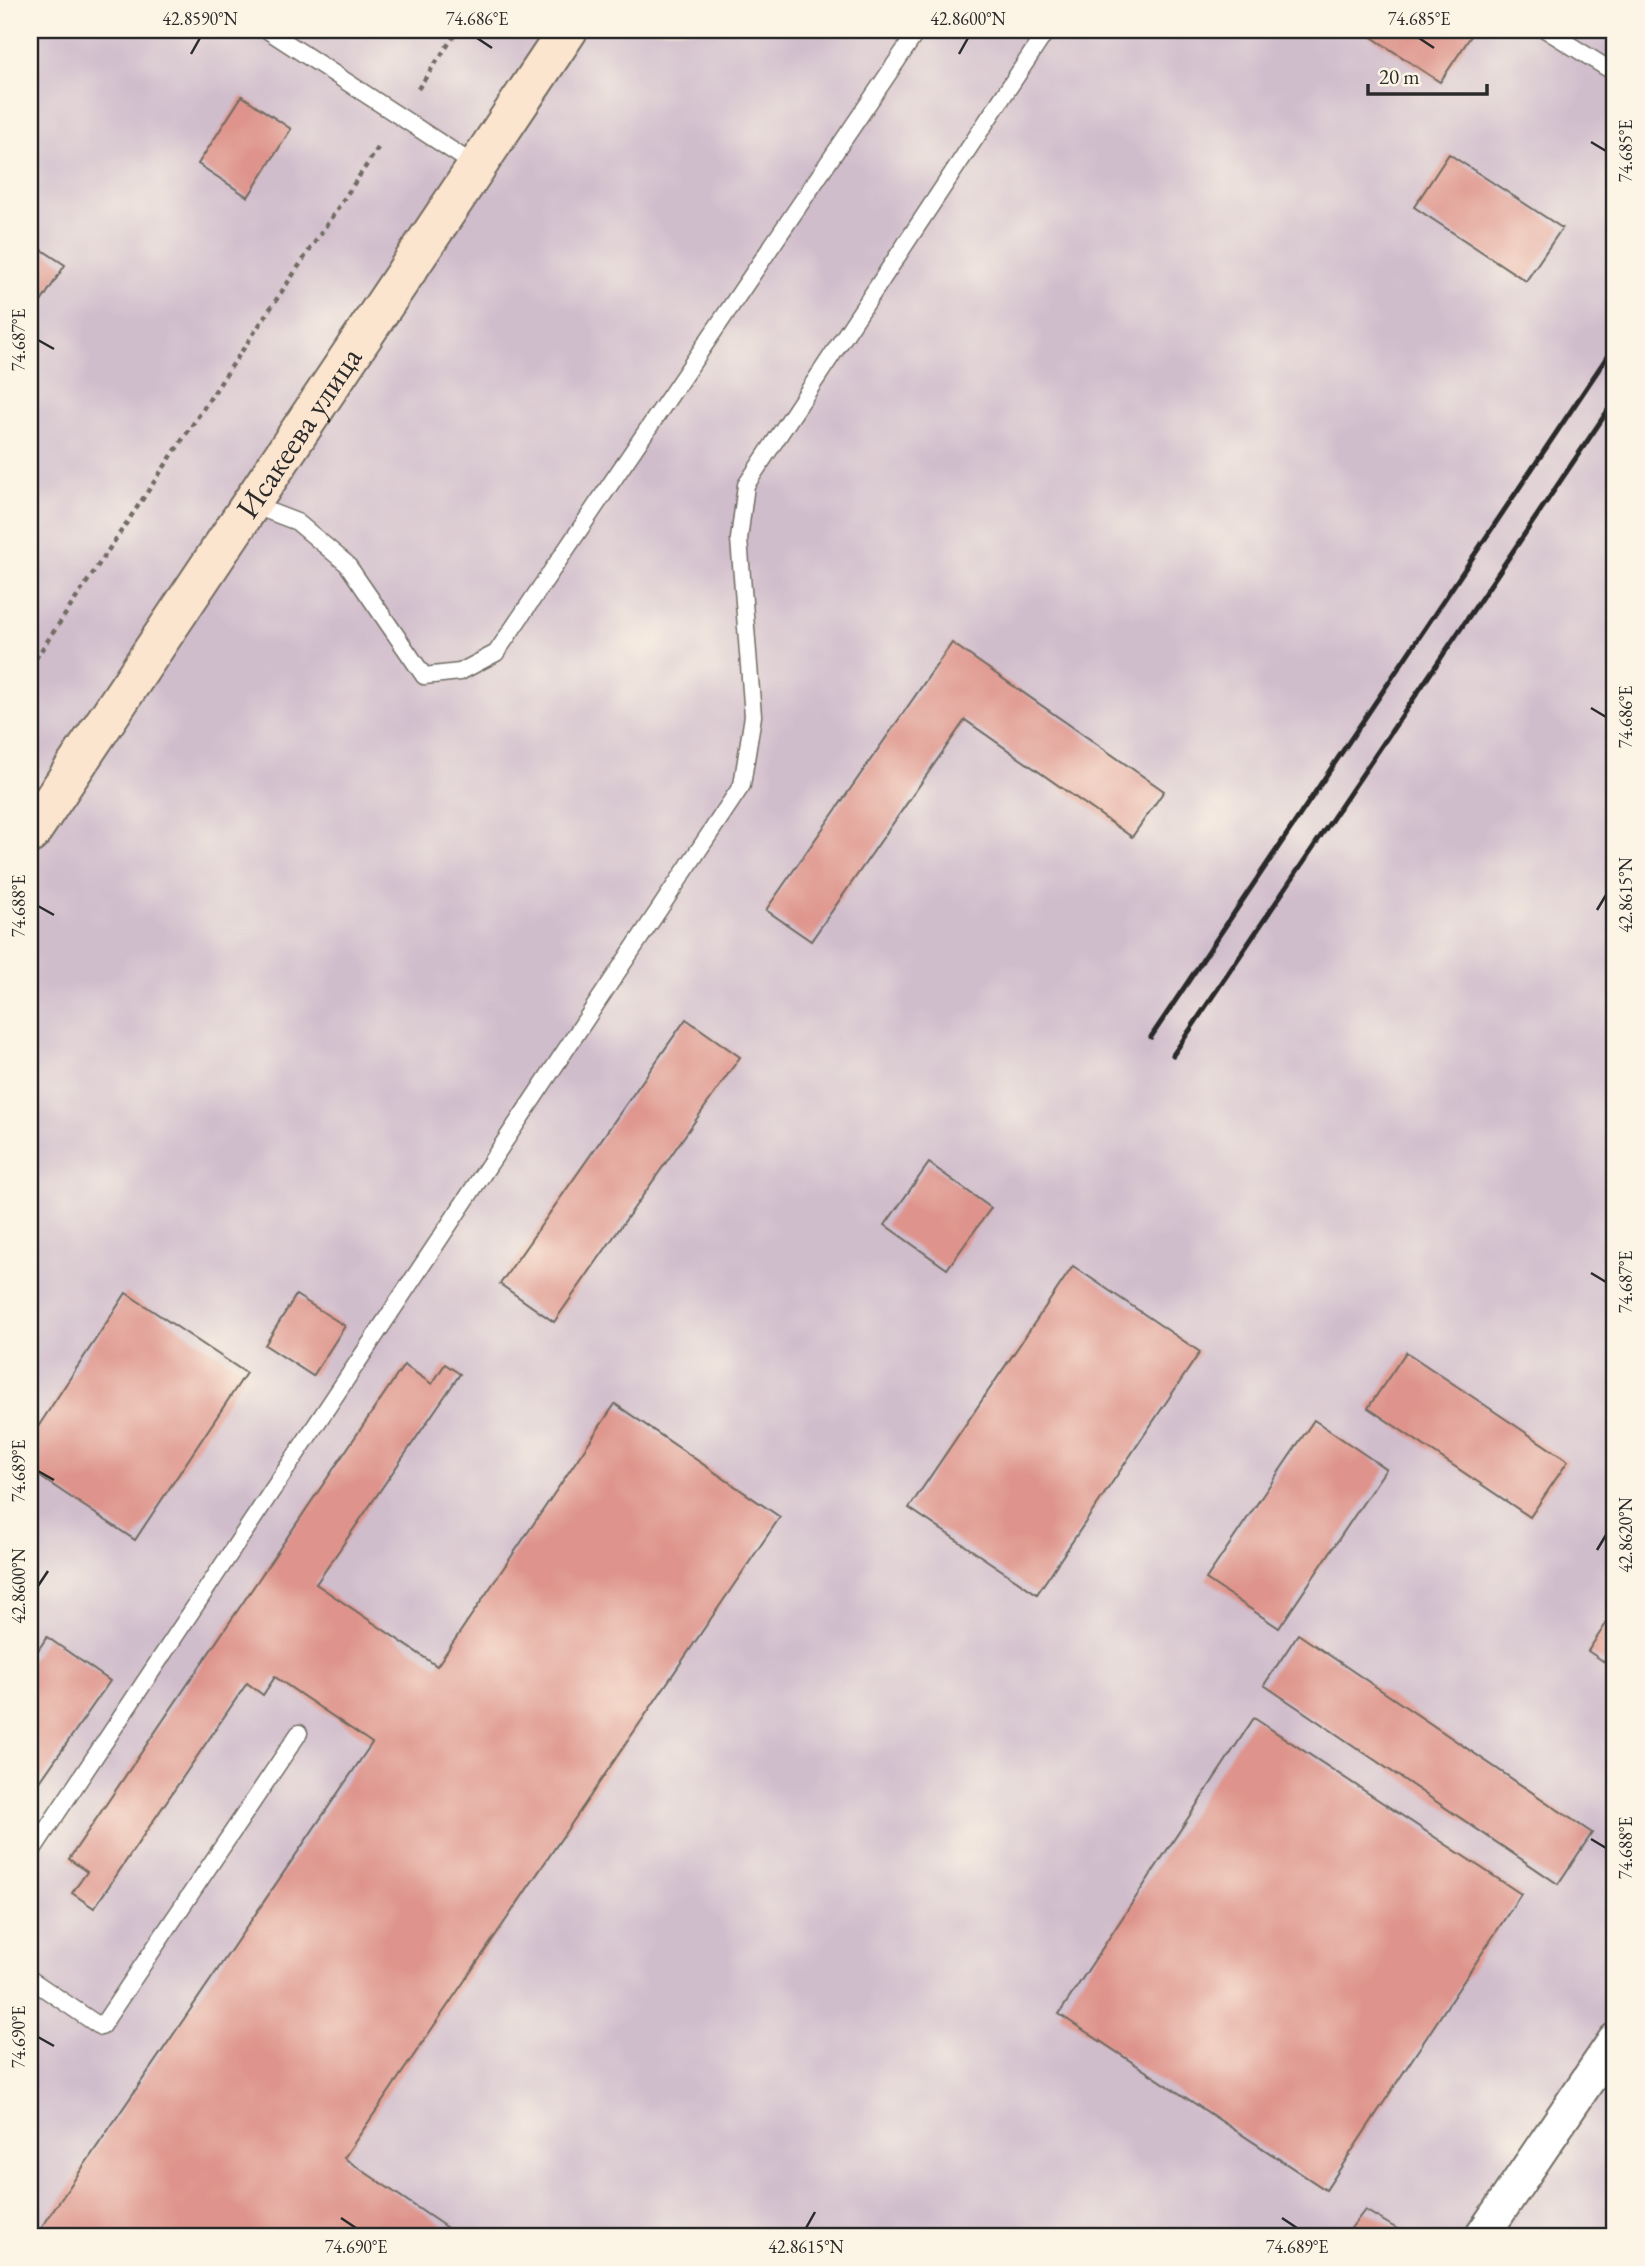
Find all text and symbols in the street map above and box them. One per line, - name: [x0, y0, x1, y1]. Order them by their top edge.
- text: 42.8590°N: [162, 7, 238, 30]
- text: 74.686°E: [446, 7, 508, 30]
- text: 42.8600°N: [930, 7, 1006, 30]
- text: 74.685°E: [1388, 7, 1450, 30]
- scale bar: [1368, 52, 1488, 96]
- text: 20 m: [1379, 63, 1420, 90]
- text: 74.685°E: [1614, 120, 1637, 182]
- text: 74.687°E: [7, 309, 30, 371]
- street label: Исакеева улица: [226, 338, 371, 526]
- text: 74.686°E: [1614, 686, 1637, 748]
- text: 42.8615°N: [1614, 857, 1637, 933]
- text: 74.688°E: [7, 875, 30, 937]
- text: 74.687°E: [1614, 1251, 1637, 1313]
- text: 74.689°E: [7, 1440, 30, 1502]
- text: 42.8620°N: [1614, 1497, 1637, 1573]
- text: 42.8600°N: [7, 1548, 30, 1624]
- text: 74.688°E: [1614, 1817, 1637, 1879]
- text: 74.690°E: [7, 2006, 30, 2068]
- text: 74.690°E: [325, 2235, 387, 2258]
- text: 42.8615°N: [768, 2235, 844, 2258]
- text: 74.689°E: [1266, 2235, 1328, 2258]

